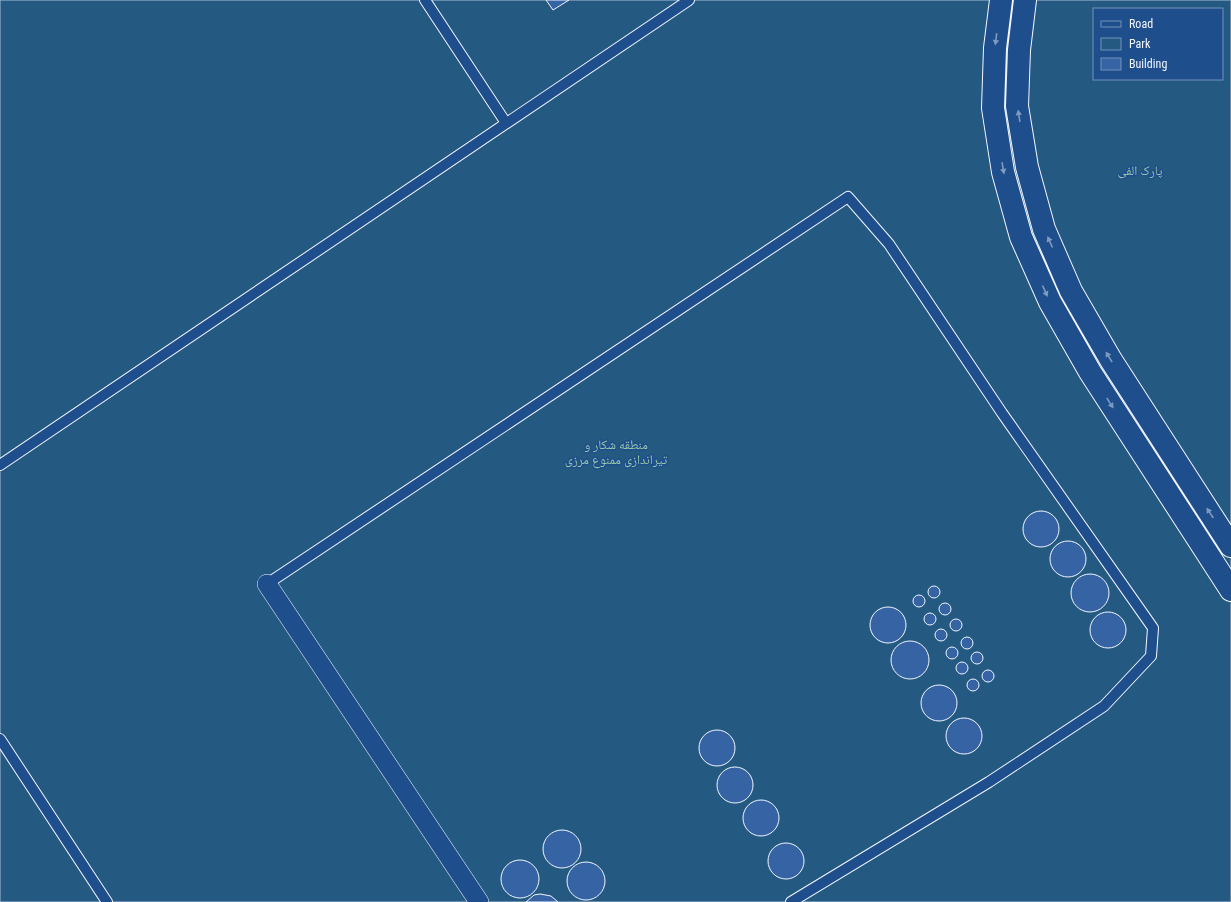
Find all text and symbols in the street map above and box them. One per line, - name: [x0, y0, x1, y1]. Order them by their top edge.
- legend: [1093, 8, 1223, 80]
- text: Road: [1129, 17, 1153, 31]
- one-way arrow: [993, 33, 999, 45]
- text: Park: [1129, 37, 1151, 51]
- text: Building: [1129, 57, 1167, 71]
- one-way arrow: [1016, 110, 1022, 122]
- one-way arrow: [1000, 162, 1006, 174]
- park label: پارک الفی: [1118, 163, 1163, 179]
- one-way arrow: [1047, 236, 1053, 247]
- one-way arrow: [1042, 285, 1048, 296]
- one-way arrow: [1106, 351, 1113, 363]
- one-way arrow: [1106, 398, 1114, 408]
- park label: منطقه شکار و تیراندازی ممنوع مرزی: [565, 437, 667, 469]
- one-way arrow: [1206, 508, 1214, 518]

